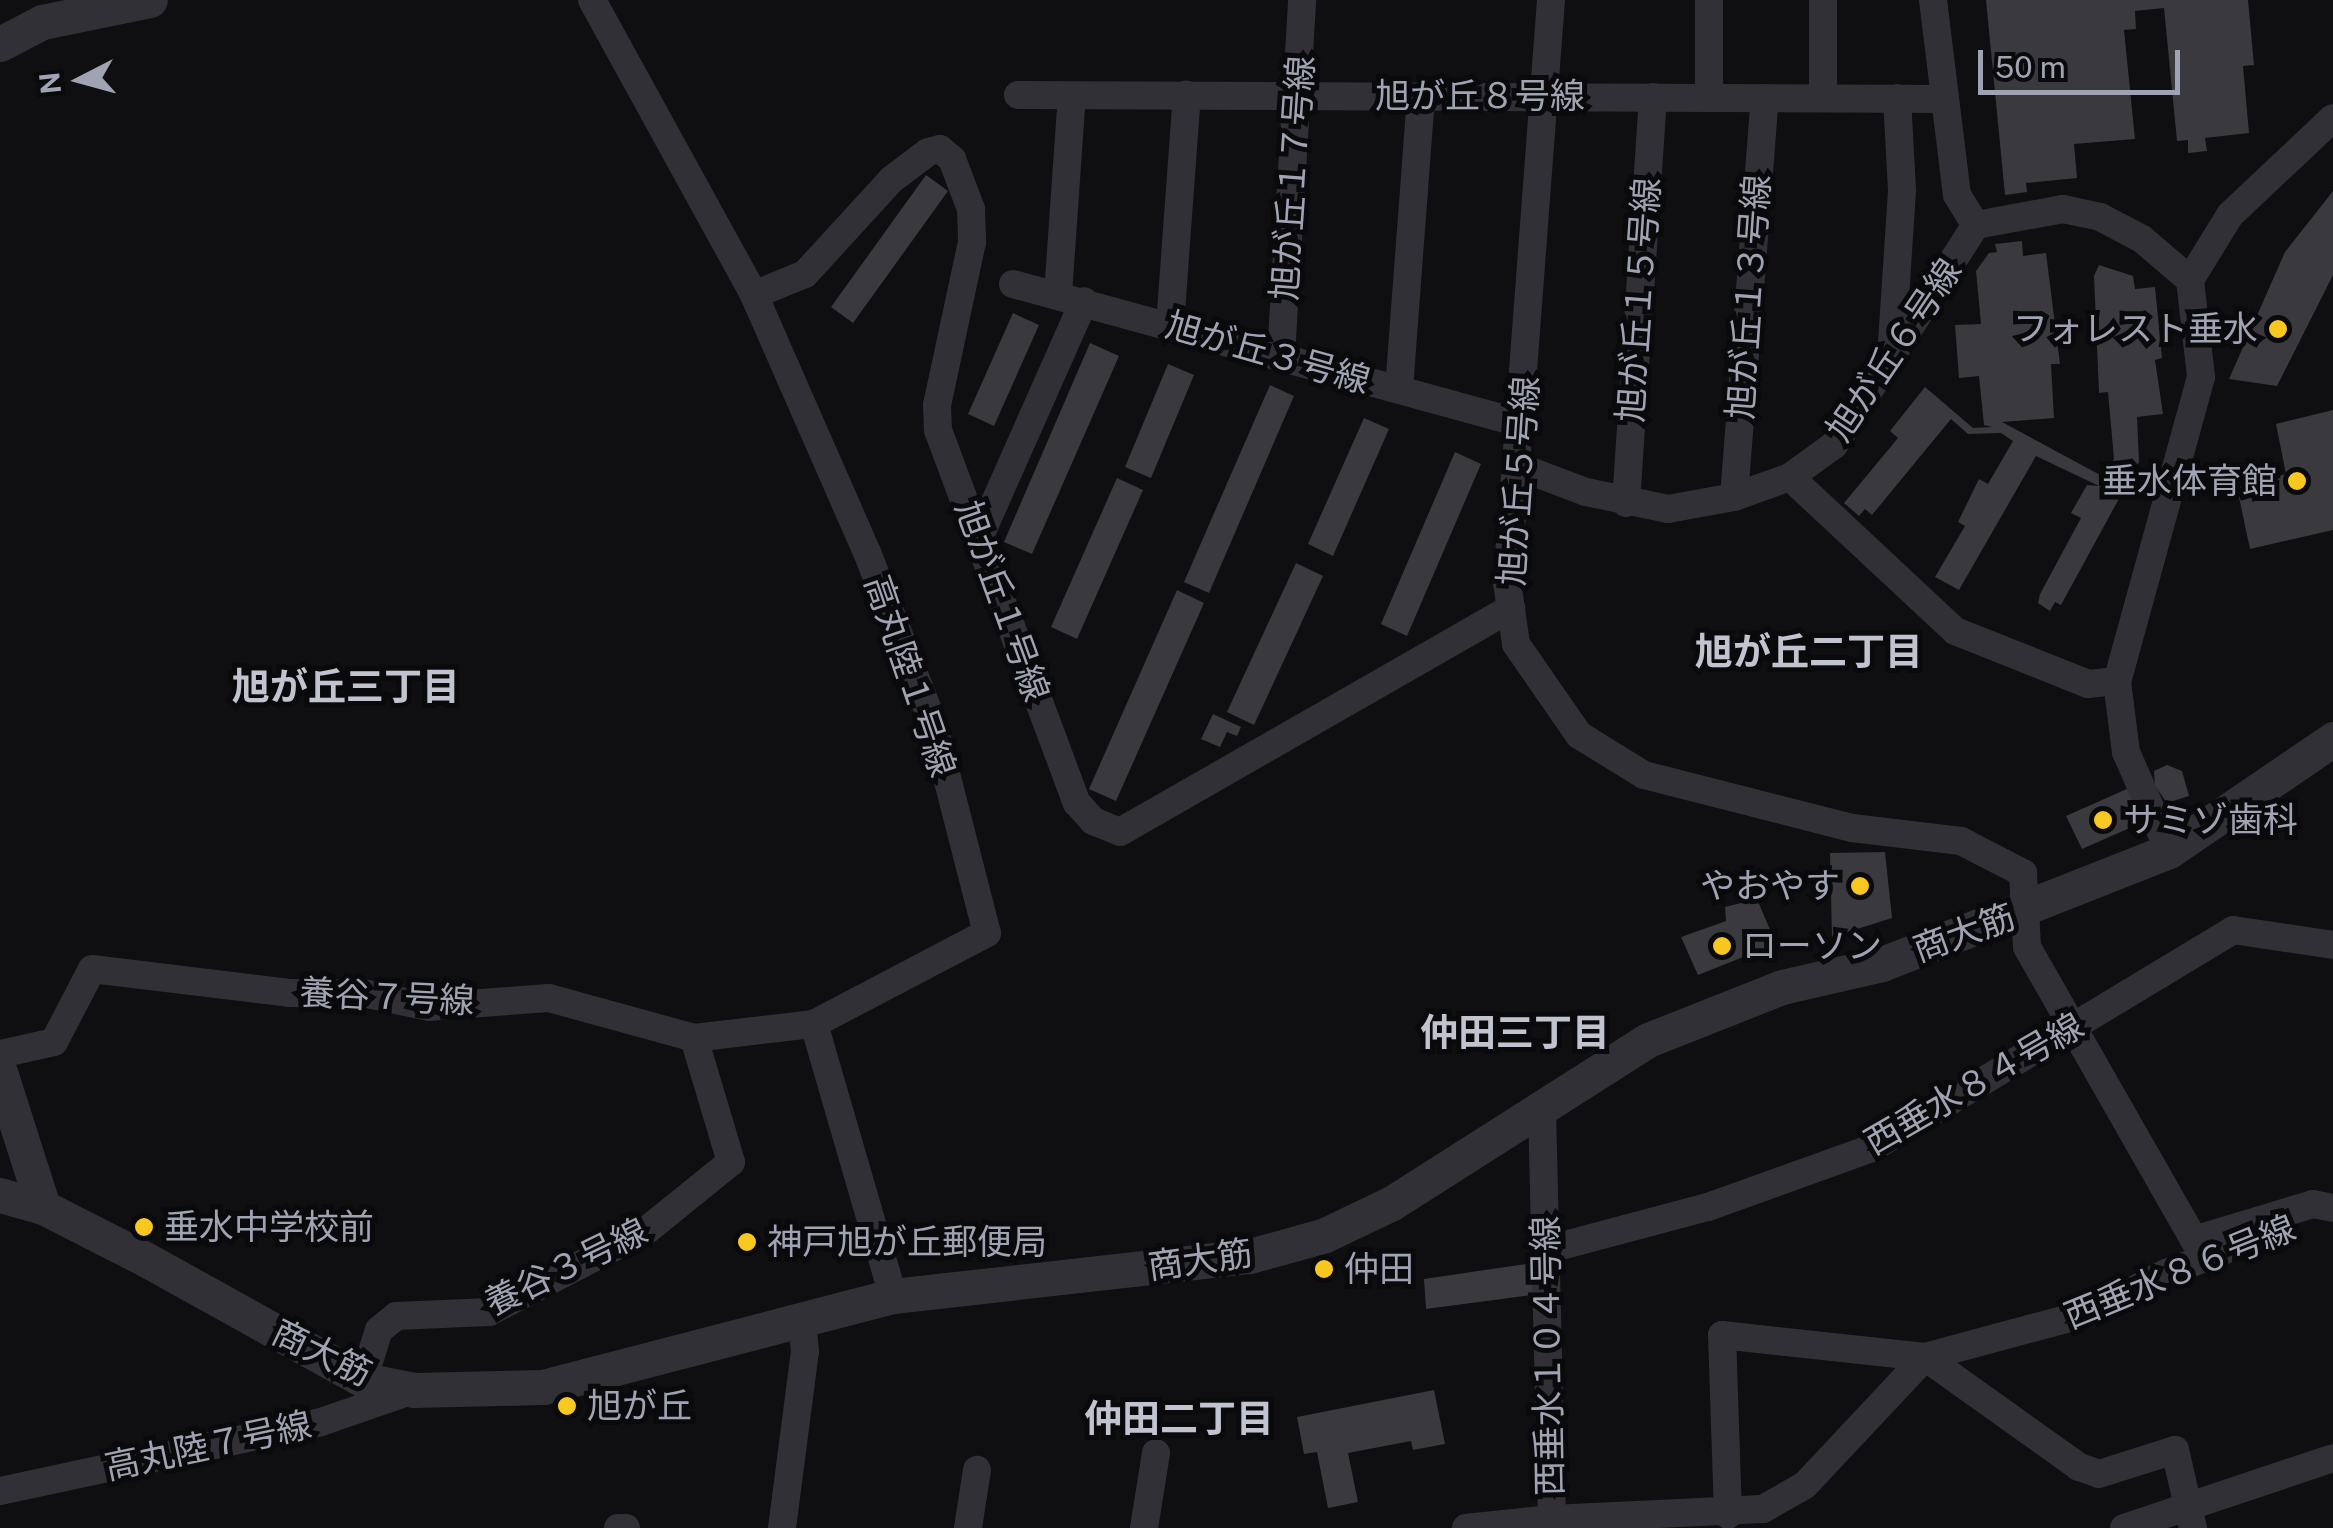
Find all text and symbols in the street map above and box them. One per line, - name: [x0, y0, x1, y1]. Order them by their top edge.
- north arrow: [30, 30, 130, 130]
- scale bar: [1983, 30, 2186, 92]
- text: 50 m: [1995, 49, 2066, 85]
- street label: 旭が丘１７号線: [1264, 54, 1322, 302]
- text: N: [32, 71, 67, 96]
- street label: 旭が丘８号線: [1375, 75, 1585, 117]
- street label: 旭が丘１３号線: [1720, 173, 1778, 421]
- street label: 旭が丘１５号線: [1610, 176, 1668, 424]
- street label: 旭が丘６号線: [1818, 251, 1970, 449]
- street label: 旭が丘３号線: [1161, 304, 1375, 402]
- place label: フォレスト垂水: [2013, 308, 2258, 350]
- marker: フォレスト垂水: [2267, 318, 2289, 340]
- street label: 旭が丘５号線: [1491, 375, 1547, 587]
- place label: 垂水体育館: [2102, 460, 2277, 502]
- marker: 垂水体育館: [2286, 470, 2308, 492]
- street label: 旭が丘１号線: [946, 495, 1058, 707]
- street label: 高丸陸１号線: [856, 570, 964, 782]
- district label: 旭が丘二丁目: [1695, 629, 1923, 675]
- district label: 旭が丘三丁目: [232, 664, 460, 710]
- place label: サミゾ歯科: [2123, 799, 2298, 841]
- marker: サミゾ歯科: [2092, 809, 2114, 831]
- place label: やおやす: [1700, 865, 1840, 907]
- marker: やおやす: [1849, 875, 1871, 897]
- street label: 商大筋: [1907, 895, 2021, 971]
- place label: ローソン: [1742, 925, 1882, 967]
- marker: ローソン: [1711, 935, 1733, 957]
- street label: 養谷７号線: [299, 971, 475, 1023]
- street label: 西垂水８４号線: [1857, 1005, 2091, 1163]
- district label: 仲田三丁目: [1420, 1010, 1610, 1056]
- place label: 垂水中学校前: [164, 1206, 374, 1248]
- street label: 西垂水８６号線: [2059, 1207, 2301, 1337]
- street label: 養谷３号線: [478, 1210, 654, 1324]
- marker: 垂水中学校前: [133, 1216, 155, 1238]
- street label: 西垂水１０４号線: [1525, 1216, 1571, 1496]
- place label: 神戸旭が丘郵便局: [767, 1221, 1047, 1263]
- marker: 神戸旭が丘郵便局: [736, 1231, 758, 1253]
- street label: 商大筋: [1145, 1232, 1255, 1288]
- place label: 仲田: [1344, 1248, 1414, 1290]
- marker: 仲田: [1313, 1258, 1335, 1280]
- street label: 商大筋: [266, 1311, 378, 1395]
- place label: 旭が丘: [587, 1385, 692, 1427]
- marker: 旭が丘: [556, 1395, 578, 1417]
- district label: 仲田二丁目: [1084, 1396, 1274, 1442]
- street label: 高丸陸７号線: [101, 1404, 315, 1488]

